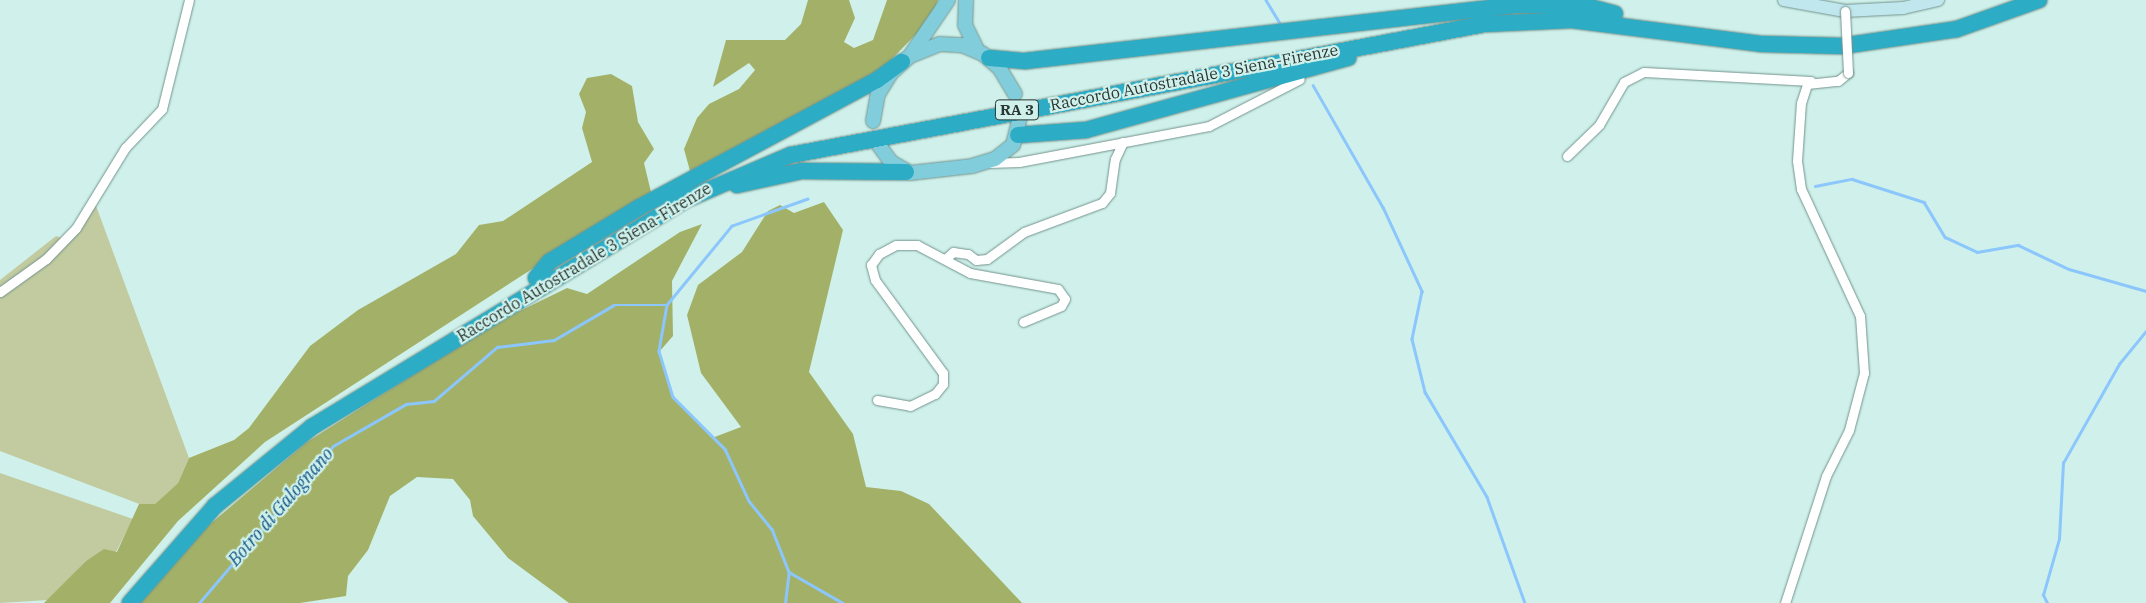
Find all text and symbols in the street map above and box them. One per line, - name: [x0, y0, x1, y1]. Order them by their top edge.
- street label: Raccordo Autostradale 3 Siena-Firenze: [1048, 40, 1340, 114]
- road number: RA 3: [994, 98, 1040, 122]
- street label: Raccordo Autostradale 3 Siena-Firenze: [454, 178, 714, 346]
- water label: Botro di Galognano: [224, 443, 338, 571]

